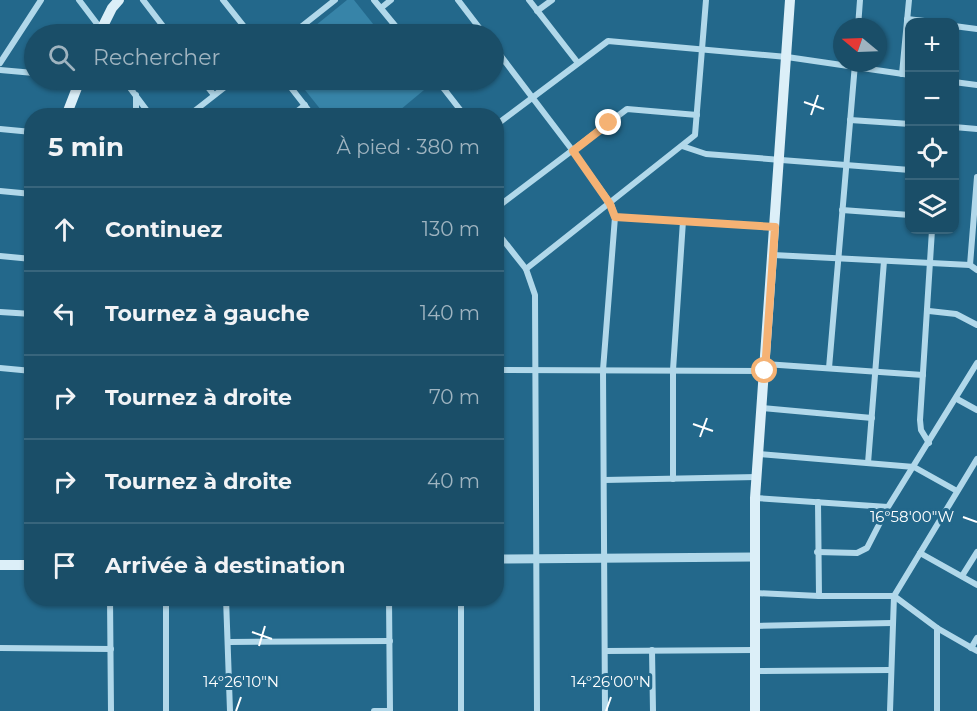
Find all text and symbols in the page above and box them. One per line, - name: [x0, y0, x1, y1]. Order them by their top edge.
- north arrow: [833, 18, 887, 72]
- map controls: [905, 18, 959, 234]
- button: +: [905, 18, 959, 72]
- search box: [24, 24, 504, 90]
- icon: search: [45, 41, 78, 74]
- text: Rechercher: [93, 44, 220, 71]
- button: −: [905, 72, 959, 126]
- route end: [595, 109, 621, 135]
- button: locate: [905, 126, 959, 180]
- text: 5 min: [48, 131, 124, 163]
- text: À pied · 380 m: [337, 135, 480, 159]
- button: layers: [905, 180, 959, 234]
- icon: ahead: [48, 213, 81, 246]
- text: Continuez: [105, 216, 222, 243]
- text: 130 m: [422, 217, 480, 241]
- icon: left: [48, 297, 81, 330]
- text: Tournez à gauche: [105, 300, 310, 327]
- text: 140 m: [420, 301, 480, 325]
- route start: [751, 357, 777, 383]
- icon: right: [48, 381, 81, 414]
- text: Tournez à droite: [105, 384, 292, 411]
- text: 70 m: [429, 385, 480, 409]
- icon: right: [48, 465, 81, 498]
- text: Tournez à droite: [105, 468, 292, 495]
- text: 40 m: [427, 469, 480, 493]
- text: 16°58'00"W: [870, 507, 954, 526]
- icon: arrive: [48, 549, 81, 582]
- text: Arrivée à destination: [105, 552, 345, 579]
- text: 14°26'10"N: [203, 672, 279, 691]
- text: 14°26'00"N: [571, 672, 651, 691]

